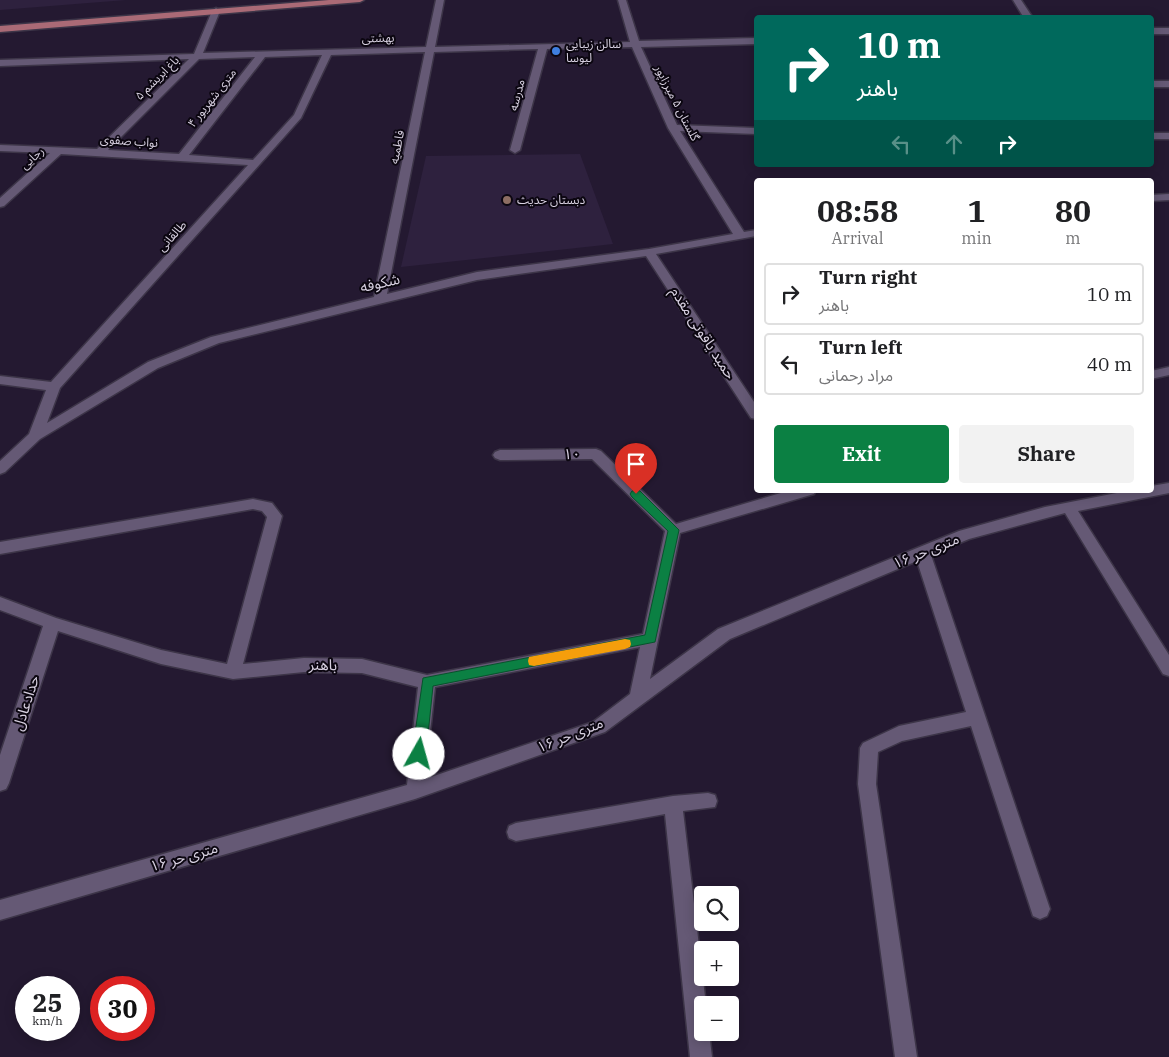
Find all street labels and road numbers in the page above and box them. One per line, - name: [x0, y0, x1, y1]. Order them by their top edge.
- street label: بهشتی: [361, 30, 395, 45]
- street label: باغ ابریشم ۵: [131, 52, 183, 104]
- street label: گلستان ۵ میرزاپور: [650, 61, 704, 145]
- street label: ۴ متری شهریور: [184, 65, 239, 130]
- street label: مدرسه: [505, 77, 528, 112]
- street label: فاطمیه: [386, 129, 407, 165]
- street label: نواب صفوی: [100, 131, 158, 150]
- street label: رجایی: [17, 143, 47, 172]
- street label: طالقانی: [154, 217, 189, 254]
- street label: شکوفه: [358, 269, 402, 296]
- street label: حمید یاقوتی مقدم: [665, 283, 741, 384]
- street label: ۱۰: [563, 444, 581, 463]
- street label: ۱۶ متری حر: [890, 529, 962, 572]
- street label: باهنر: [308, 655, 337, 674]
- street label: حدادعادل: [8, 673, 43, 733]
- street label: ۱۶ متری حر: [534, 713, 606, 756]
- street label: ۱۶ متری حر: [148, 838, 220, 875]

